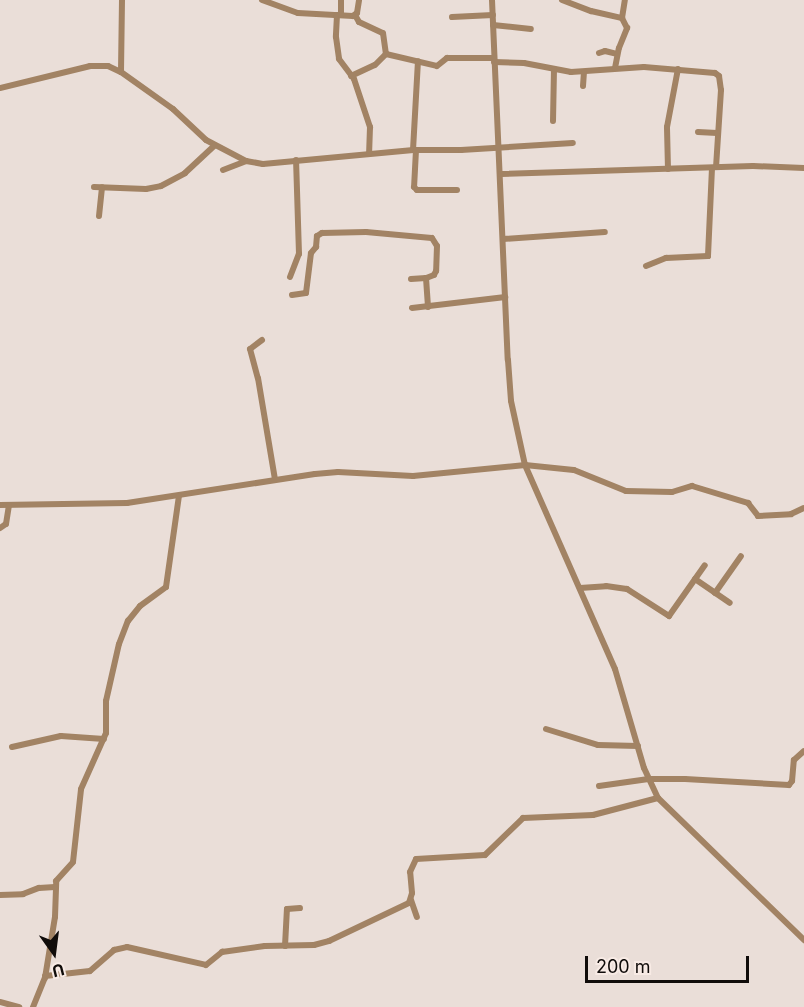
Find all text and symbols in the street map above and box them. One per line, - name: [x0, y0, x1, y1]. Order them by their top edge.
- north arrow: [24, 923, 84, 983]
- scale bar: [588, 944, 752, 982]
- text: 200 m: [596, 956, 651, 977]
- text: U: [50, 959, 66, 982]

